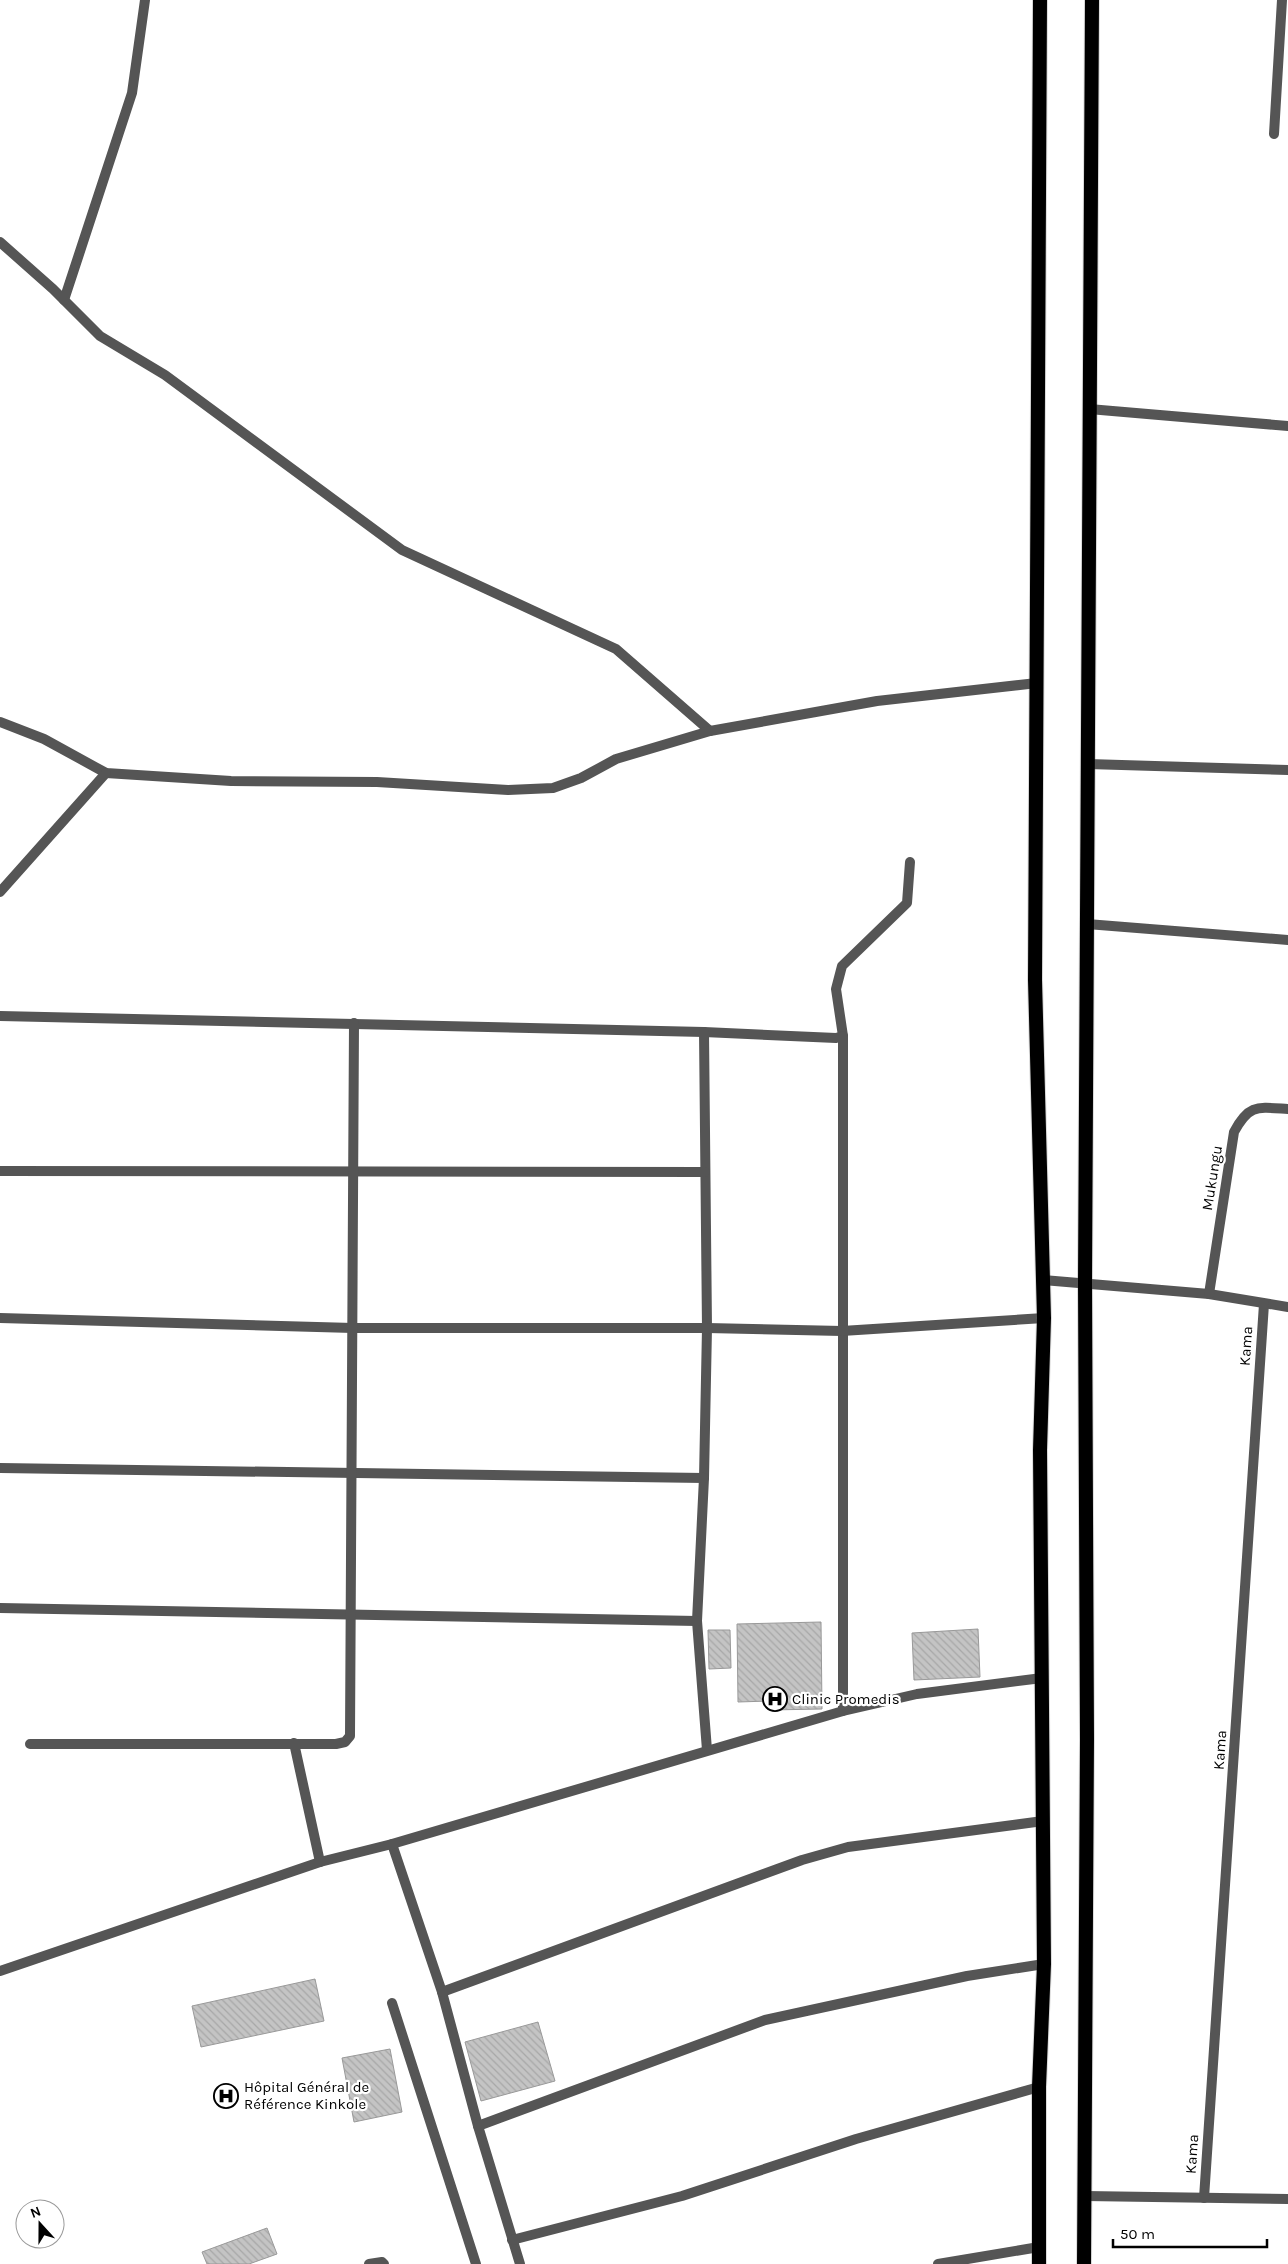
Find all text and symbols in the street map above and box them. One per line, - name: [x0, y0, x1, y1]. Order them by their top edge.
- street label: Mukungu: [1198, 1144, 1226, 1212]
- street label: Kama: [1236, 1326, 1256, 1366]
- hospital icon: Clinic Promedis: [762, 1686, 788, 1712]
- place label: Clinic Promedis: [792, 1690, 900, 1708]
- street label: Kama: [1210, 1730, 1230, 1770]
- place label: Hôpital Général de Référence Kinkole: [244, 2078, 369, 2113]
- hospital icon: Hôpital Général de Référence Kinkole: [213, 2083, 239, 2109]
- street label: Kama: [1182, 2134, 1202, 2174]
- north arrow: [15, 2199, 65, 2249]
- text: N: [28, 2203, 43, 2222]
- scale bar: [1113, 2216, 1267, 2248]
- text: 50 m: [1120, 2225, 1155, 2243]

